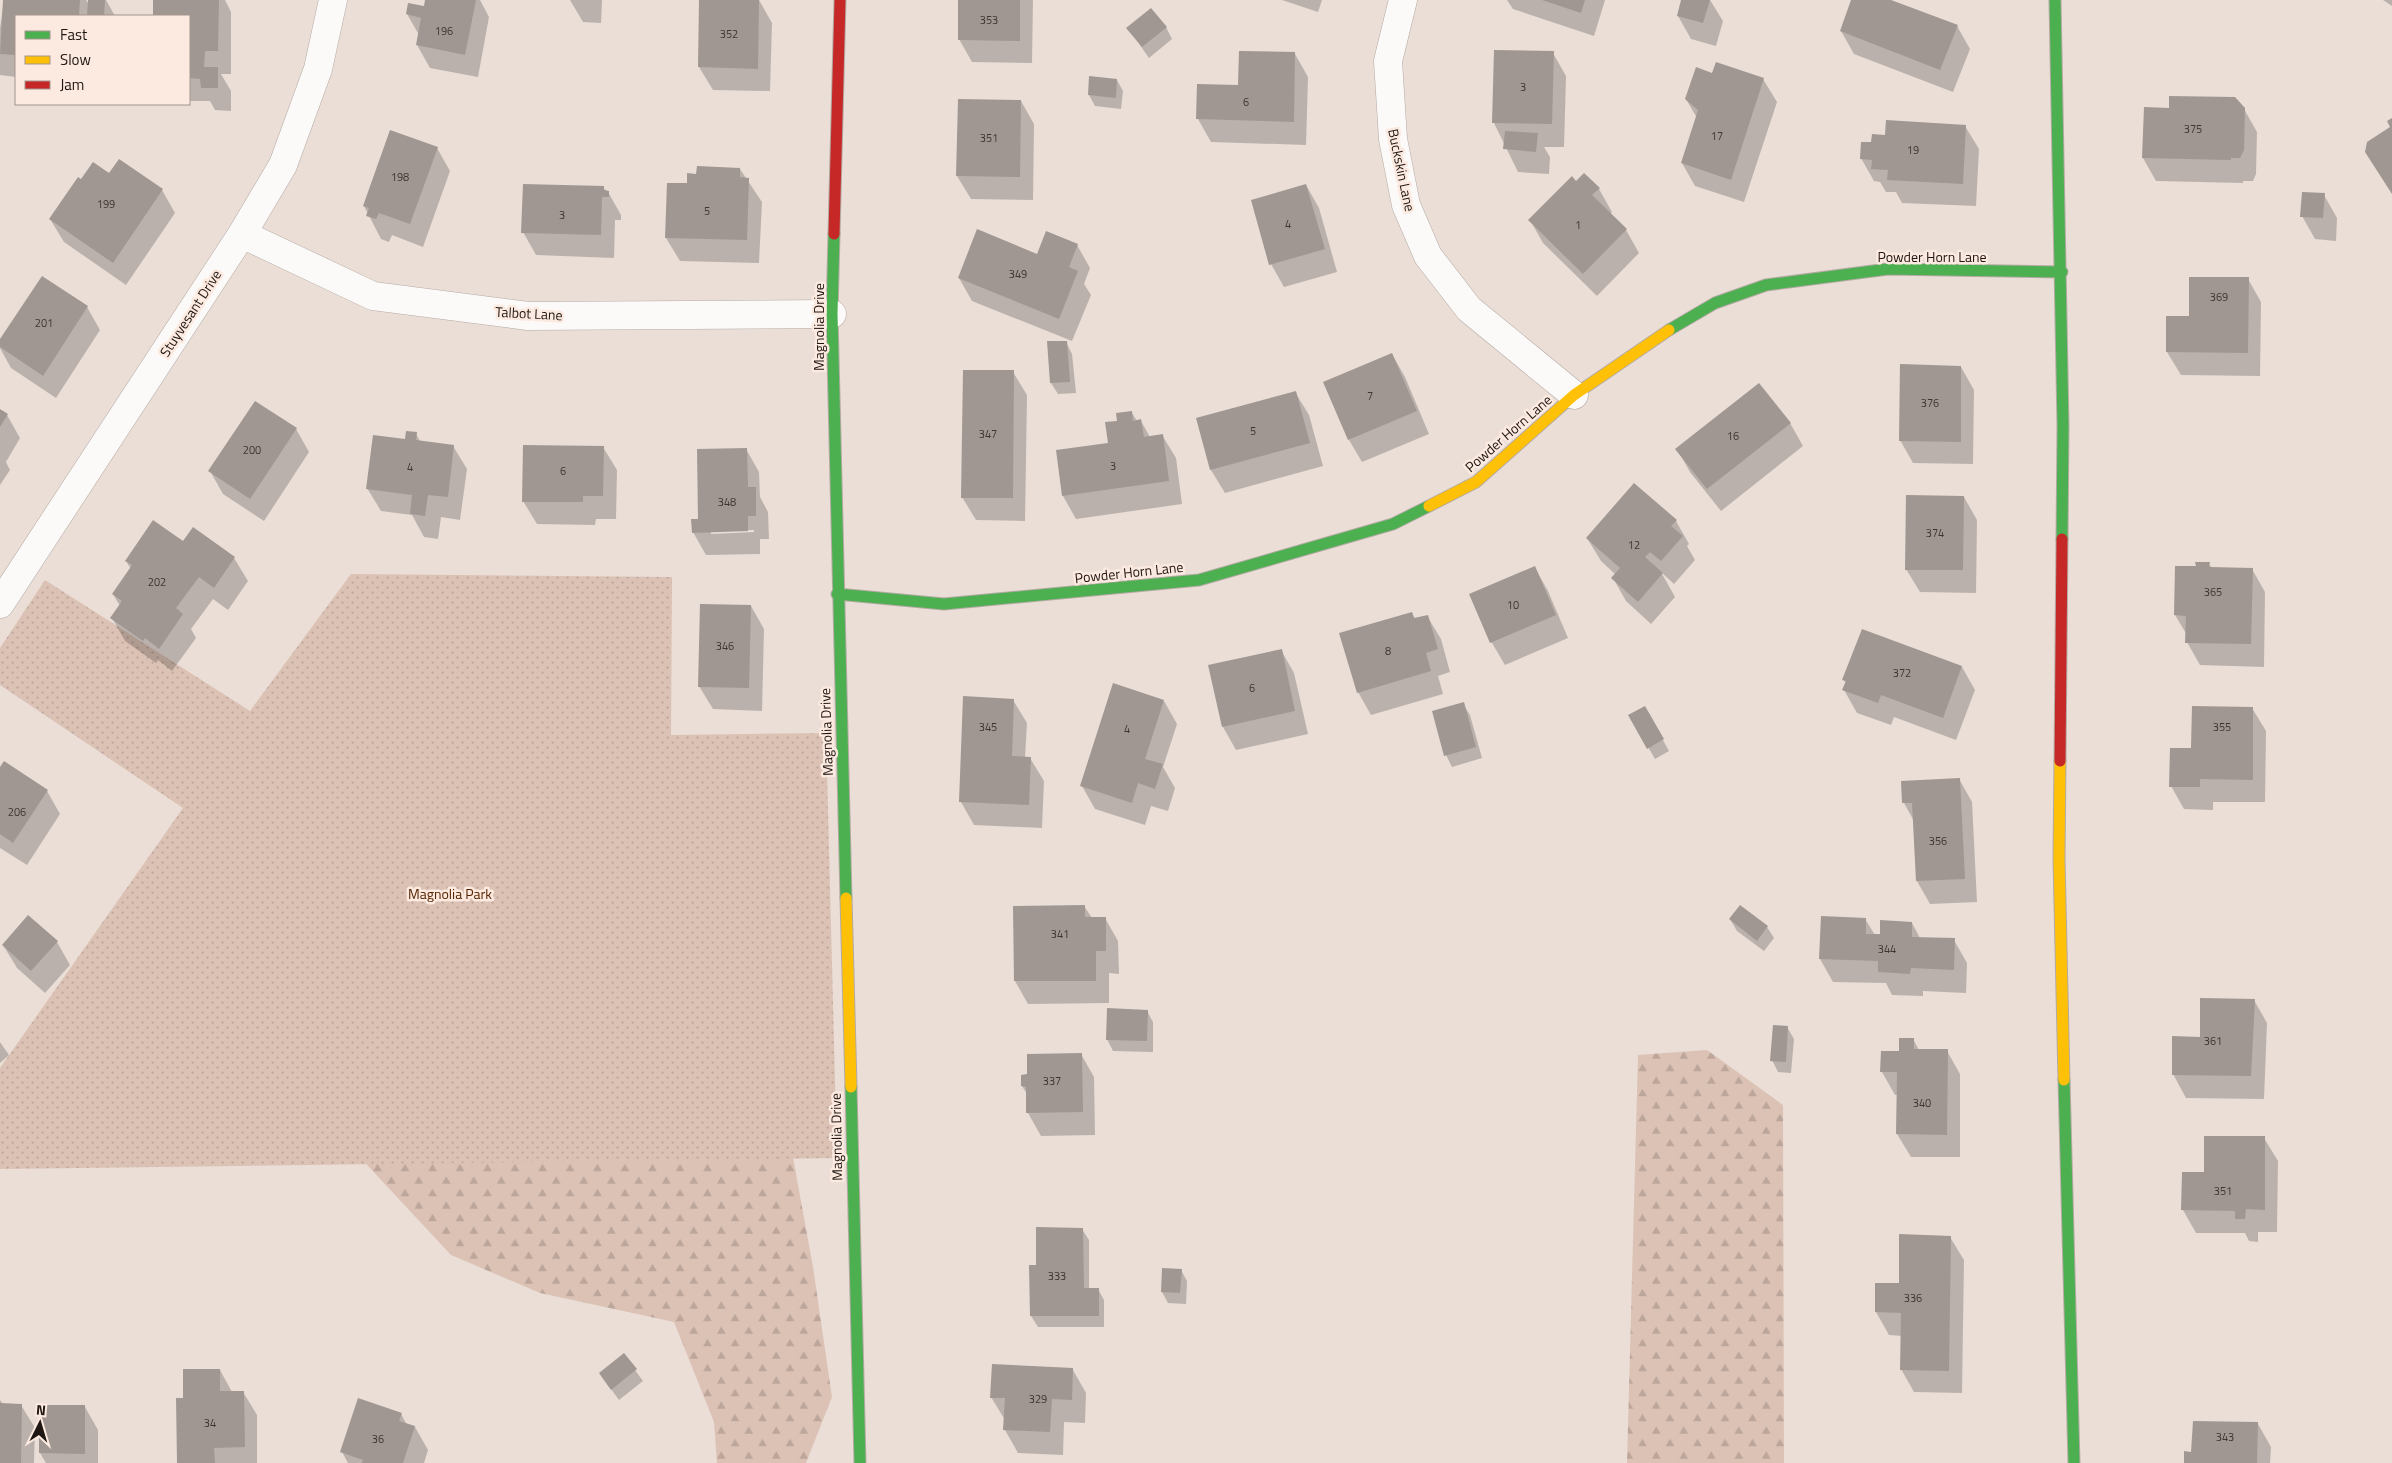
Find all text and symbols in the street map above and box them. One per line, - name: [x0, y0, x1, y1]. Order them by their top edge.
- house number: 353: [980, 12, 998, 28]
- legend: [15, 15, 190, 105]
- text: Fast: [60, 23, 88, 46]
- house number: 196: [435, 23, 453, 39]
- house number: 352: [720, 26, 738, 42]
- text: Slow: [60, 48, 91, 71]
- text: Jam: [60, 73, 84, 96]
- house number: 3: [1520, 79, 1526, 95]
- house number: 6: [1243, 94, 1249, 110]
- house number: 375: [2184, 121, 2202, 137]
- street label: Buckskin Lane: [1383, 127, 1421, 213]
- house number: 17: [1711, 128, 1723, 144]
- house number: 351: [980, 130, 998, 146]
- house number: 19: [1907, 142, 1919, 158]
- house number: 198: [391, 169, 409, 185]
- house number: 199: [97, 196, 115, 212]
- house number: 5: [704, 203, 710, 219]
- house number: 3: [559, 207, 565, 223]
- house number: 4: [1285, 216, 1291, 232]
- house number: 1: [1575, 217, 1581, 233]
- street label: Powder Horn Lane: [1877, 246, 1987, 267]
- street label: Stuyvesant Drive: [154, 265, 226, 361]
- house number: 349: [1009, 266, 1027, 282]
- street label: Magnolia Drive: [808, 283, 829, 371]
- house number: 369: [2210, 289, 2228, 305]
- street label: Talbot Lane: [495, 301, 563, 325]
- house number: 201: [35, 315, 53, 331]
- house number: 7: [1367, 388, 1373, 404]
- street label: Powder Horn Lane: [1460, 389, 1556, 477]
- house number: 376: [1921, 395, 1939, 411]
- house number: 5: [1250, 423, 1256, 439]
- house number: 347: [979, 426, 997, 442]
- house number: 16: [1727, 428, 1739, 444]
- house number: 200: [243, 442, 261, 458]
- house number: 3: [1110, 458, 1116, 474]
- house number: 4: [407, 459, 413, 475]
- house number: 6: [560, 463, 566, 479]
- house number: 348: [718, 494, 736, 510]
- house number: 374: [1926, 525, 1944, 541]
- house number: 12: [1628, 537, 1640, 553]
- street label: Powder Horn Lane: [1074, 556, 1184, 588]
- house number: 202: [148, 574, 166, 590]
- house number: 365: [2204, 584, 2222, 600]
- house number: 10: [1507, 597, 1519, 613]
- house number: 346: [716, 638, 734, 654]
- house number: 8: [1385, 643, 1391, 659]
- house number: 372: [1893, 665, 1911, 681]
- house number: 6: [1249, 680, 1255, 696]
- street label: Magnolia Drive: [814, 688, 838, 776]
- house number: 345: [979, 719, 997, 735]
- house number: 355: [2213, 719, 2231, 735]
- house number: 4: [1124, 721, 1130, 737]
- house number: 206: [8, 804, 26, 820]
- house number: 356: [1929, 833, 1947, 849]
- park label: Magnolia Park: [408, 883, 492, 904]
- house number: 341: [1051, 926, 1069, 942]
- house number: 344: [1878, 941, 1896, 957]
- house number: 361: [2204, 1033, 2222, 1049]
- house number: 337: [1043, 1073, 1061, 1089]
- street label: Magnolia Drive: [825, 1093, 847, 1181]
- house number: 340: [1913, 1095, 1931, 1111]
- house number: 351: [2214, 1183, 2232, 1199]
- house number: 333: [1048, 1268, 1066, 1284]
- house number: 336: [1904, 1290, 1922, 1306]
- house number: 329: [1029, 1391, 1047, 1407]
- north arrow: [15, 1398, 65, 1448]
- text: N: [35, 1399, 47, 1420]
- house number: 34: [204, 1415, 216, 1431]
- house number: 343: [2216, 1429, 2234, 1445]
- house number: 36: [372, 1431, 384, 1447]

